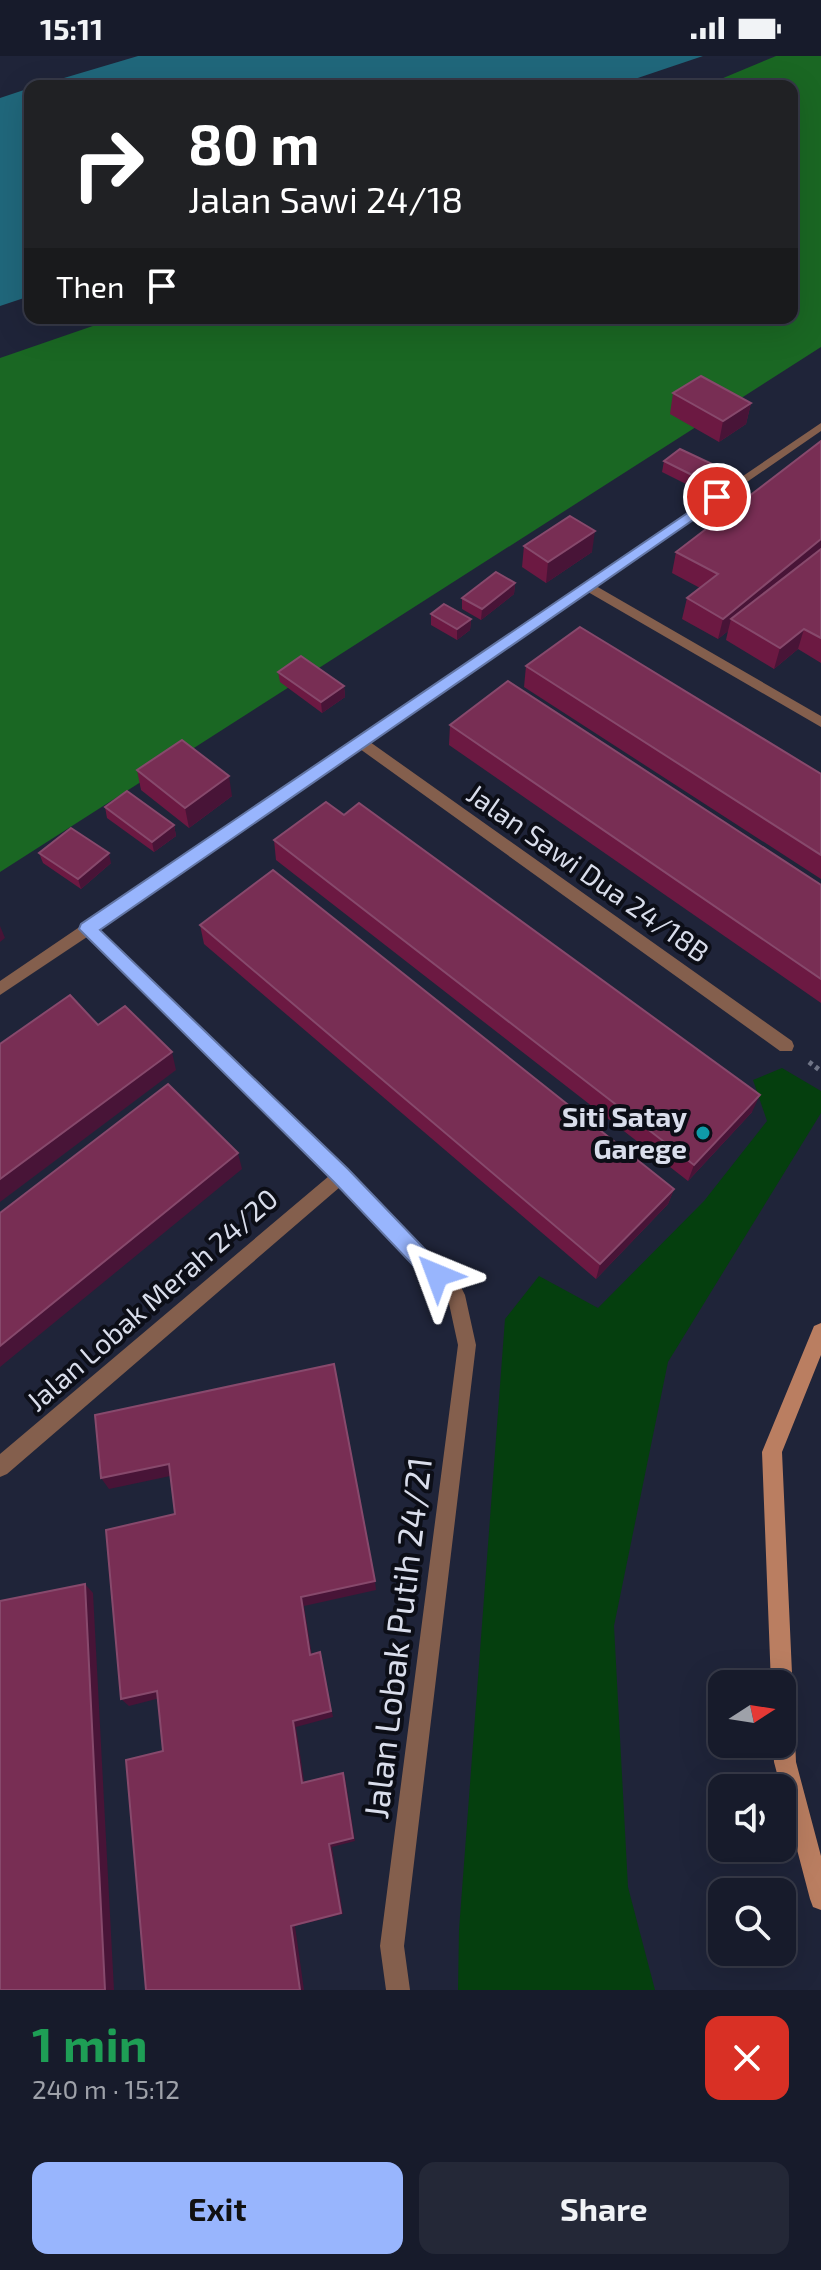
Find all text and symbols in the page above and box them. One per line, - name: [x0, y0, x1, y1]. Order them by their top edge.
- text: 15:11: [40, 10, 103, 46]
- text: 80 m: [188, 109, 320, 176]
- icon: right: [56, 112, 160, 216]
- text: Jalan Sawi 24/18: [188, 177, 463, 220]
- icon: arrive: [140, 264, 184, 308]
- text: Then: [56, 268, 124, 304]
- pin: [683, 463, 751, 531]
- icon: arrive: [695, 475, 739, 519]
- street label: Jalan Sawi Dua 24/18B: [461, 776, 716, 969]
- place label: Siti Satay Garege: [562, 1099, 687, 1165]
- marker: Siti Satay Garege: [694, 1124, 712, 1142]
- street label: Jalan Lobak Merah 24/20: [19, 1181, 284, 1418]
- position arrow: [395, 1233, 479, 1317]
- street label: Jalan Lobak Putih 24/21: [354, 1455, 439, 1821]
- north arrow: [708, 1670, 796, 1758]
- map controls: [708, 1670, 796, 1966]
- button: sound: [708, 1774, 796, 1862]
- button: search: [708, 1878, 796, 1966]
- text: 1 min: [32, 2014, 148, 2072]
- button: close: [705, 2016, 789, 2100]
- text: 240 m · 15:12: [32, 2073, 180, 2104]
- button: Exit: [32, 2162, 403, 2254]
- button: Share: [419, 2162, 789, 2254]

